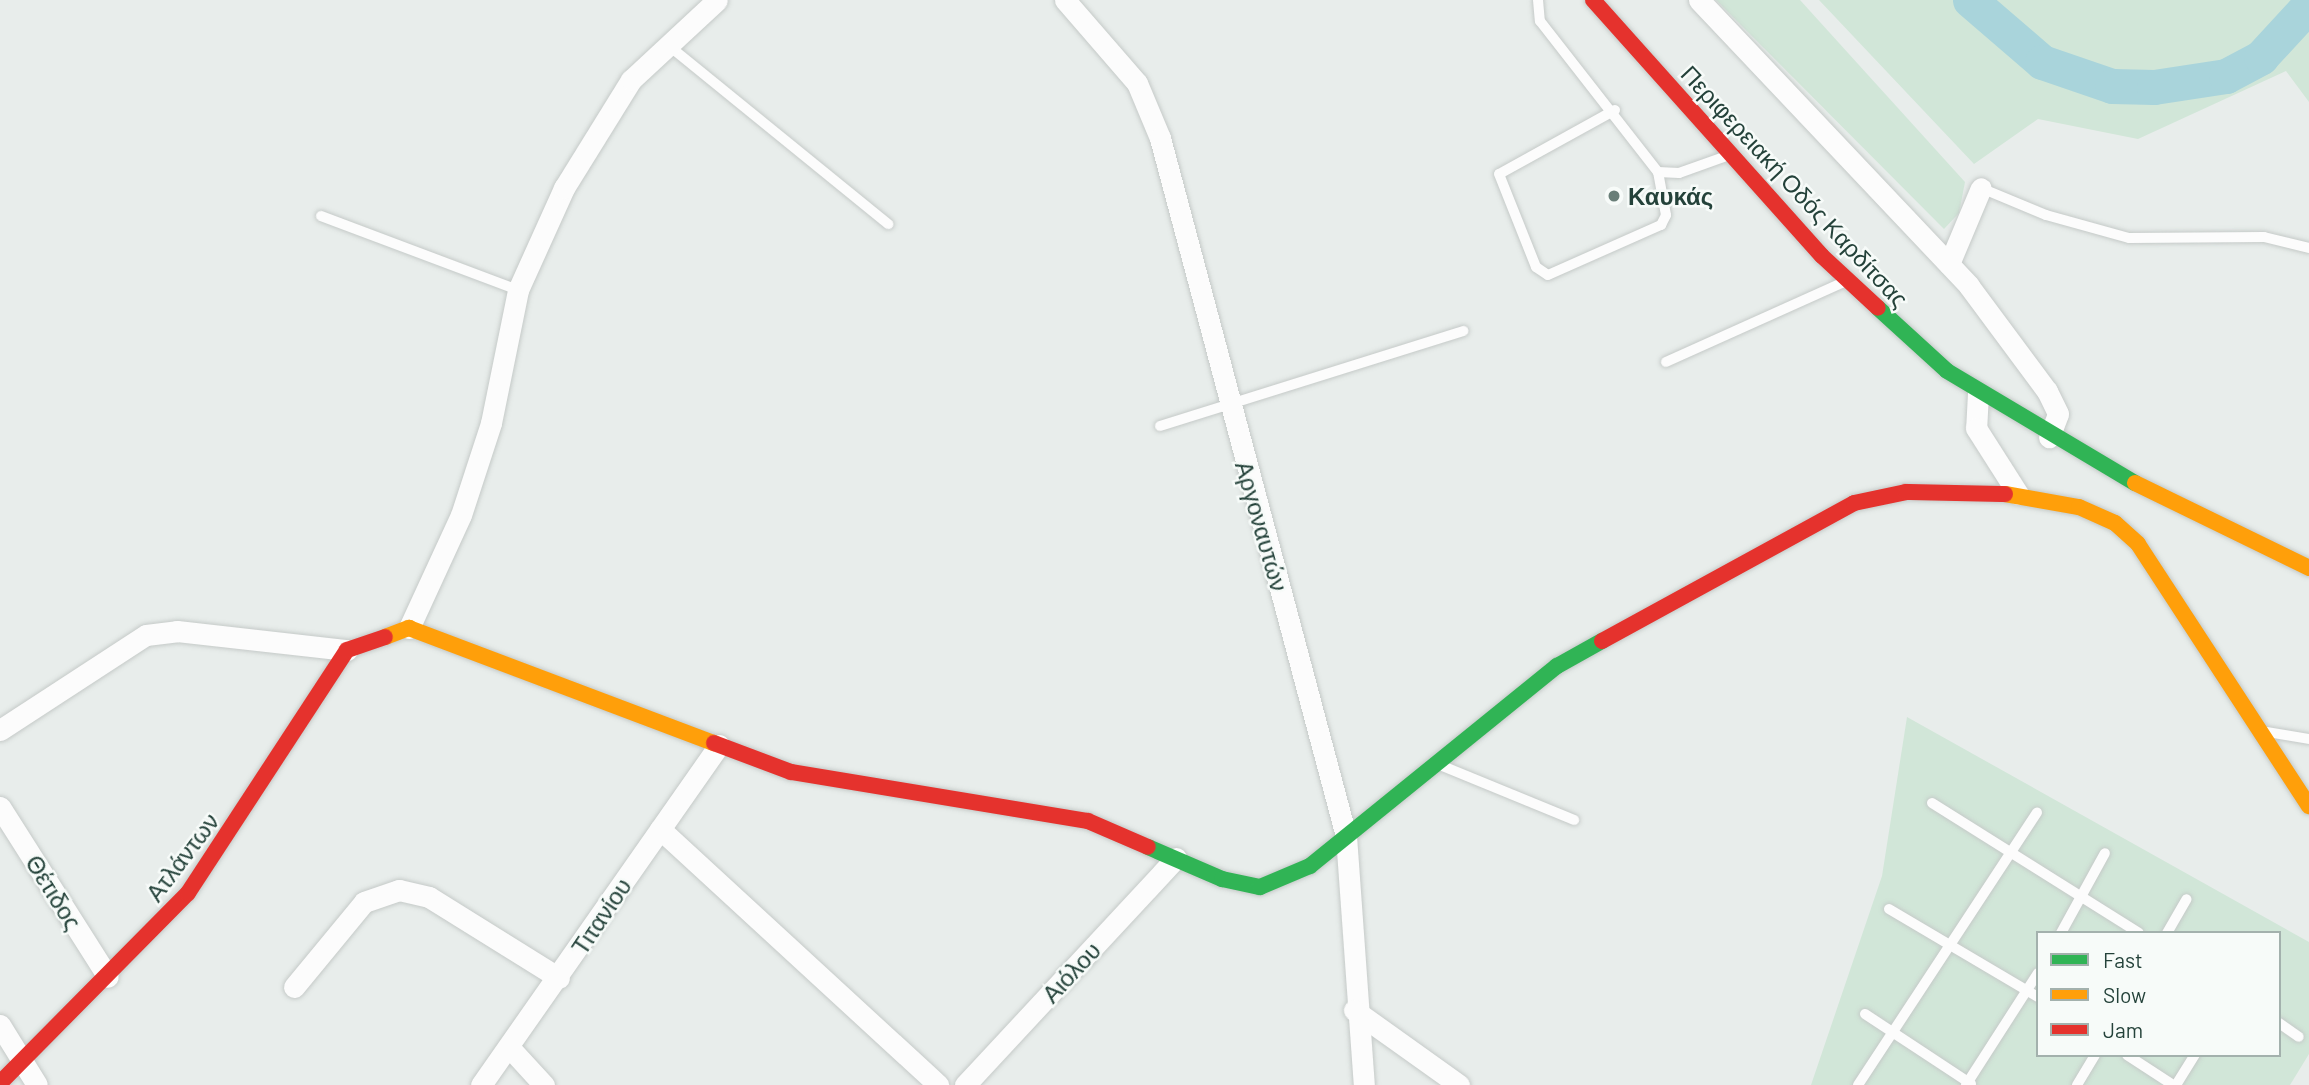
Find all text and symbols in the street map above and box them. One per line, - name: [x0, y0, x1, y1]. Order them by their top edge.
- street label: Περιφερειακή Οδός Καρδίτσας: [1675, 59, 1915, 313]
- place label: Καυκάς: [1628, 182, 1713, 210]
- marker: Καυκάς: [1606, 188, 1622, 204]
- street label: Αργοναυτών: [1230, 458, 1294, 594]
- street label: Ατλάντων: [140, 807, 224, 907]
- street label: Θέτιδος: [20, 849, 88, 935]
- street label: Τιτανίου: [565, 872, 637, 960]
- legend: [2036, 931, 2281, 1057]
- street label: Αιόλου: [1036, 936, 1106, 1008]
- text: Fast: [2103, 947, 2143, 972]
- text: Slow: [2103, 982, 2146, 1007]
- text: Jam: [2103, 1017, 2143, 1042]

